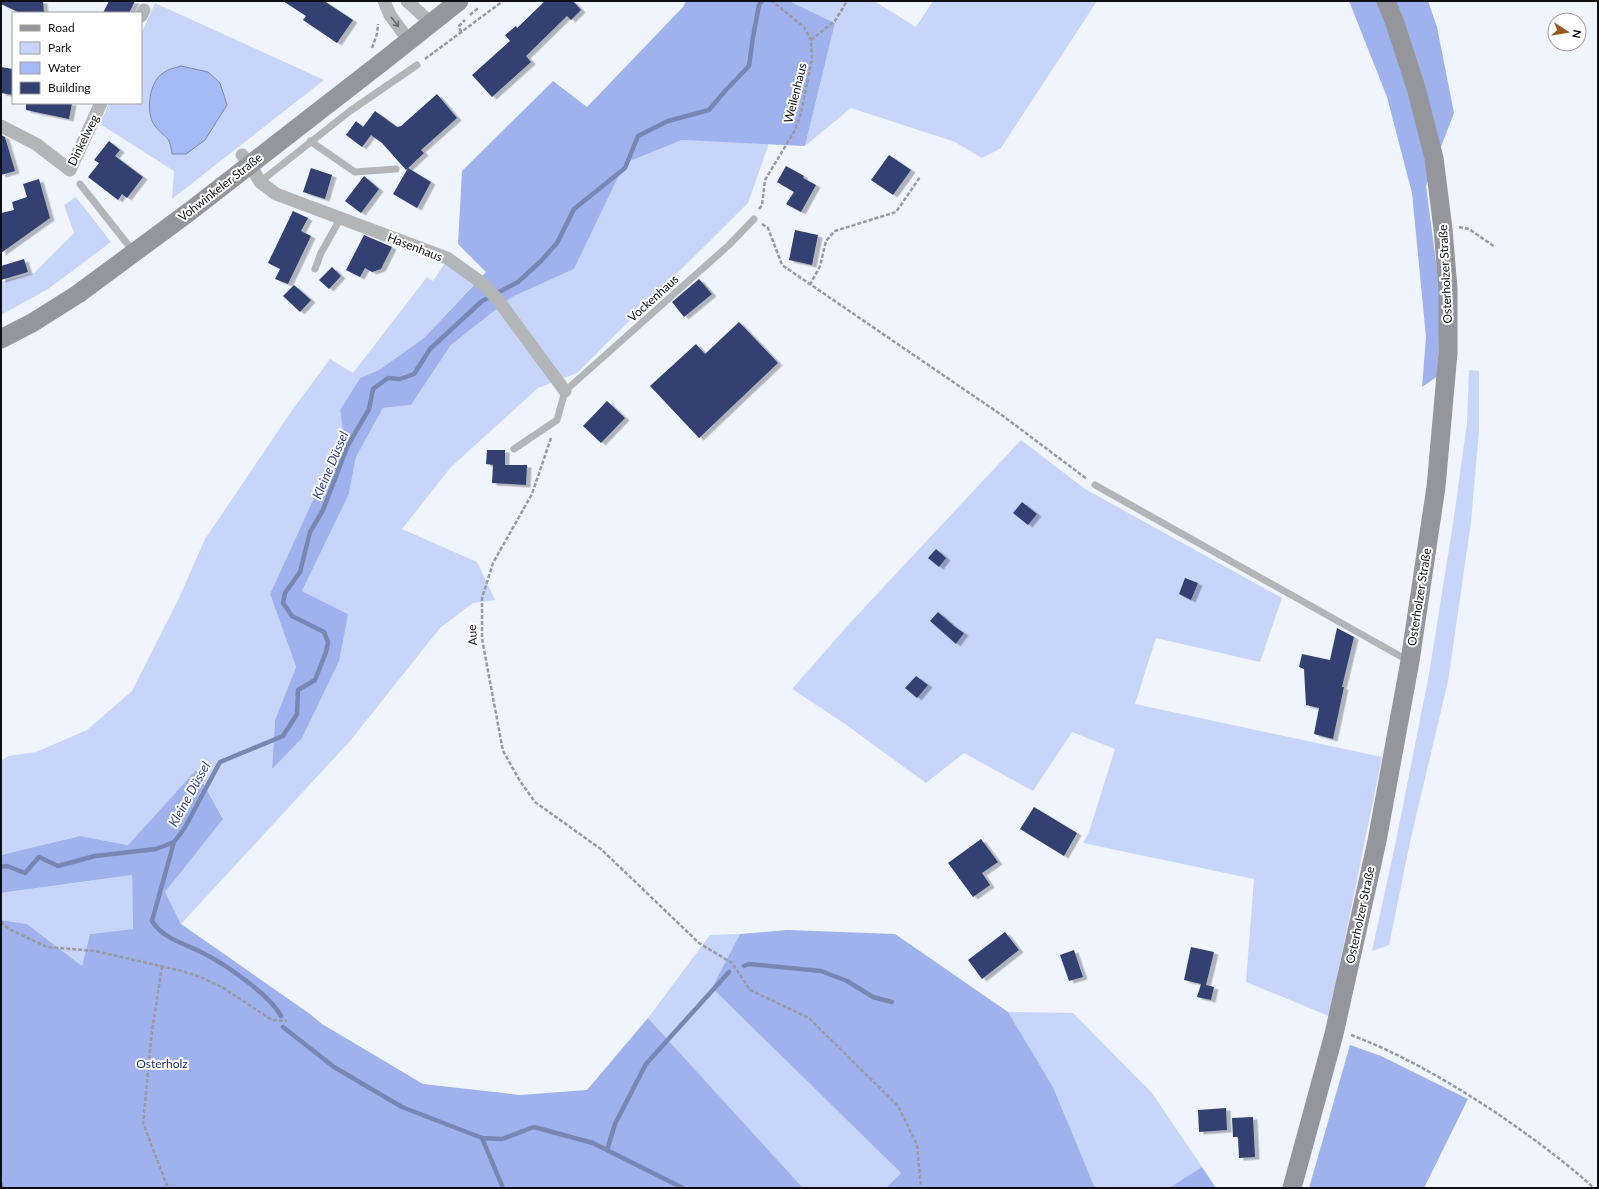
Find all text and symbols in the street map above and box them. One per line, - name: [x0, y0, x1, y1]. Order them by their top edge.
- legend: [12, 12, 142, 104]
- north arrow: [1547, 12, 1587, 52]
- one-way arrow: [391, 16, 399, 27]
- text: Road: [48, 20, 75, 35]
- text: N: [1570, 29, 1585, 40]
- text: Park: [48, 40, 72, 55]
- text: Water: [48, 60, 81, 75]
- street label: Weilenhaus: [780, 61, 810, 125]
- text: Building: [48, 80, 91, 95]
- street label: Dinkelweg: [64, 112, 102, 168]
- street label: Vohwinkeler Straße: [175, 150, 265, 224]
- street label: Osterholzer Straße: [1435, 224, 1455, 324]
- street label: Hasenhaus: [385, 230, 445, 264]
- street label: Vockenhaus: [625, 271, 681, 325]
- water label: Kleine Düssel: [309, 429, 351, 501]
- street label: Osterholzer Straße: [1404, 547, 1434, 647]
- street label: Aue: [464, 624, 480, 646]
- water label: Kleine Düssel: [165, 759, 213, 829]
- street label: Osterholzer Straße: [1342, 865, 1378, 965]
- park label: Osterholz: [136, 1056, 188, 1071]

